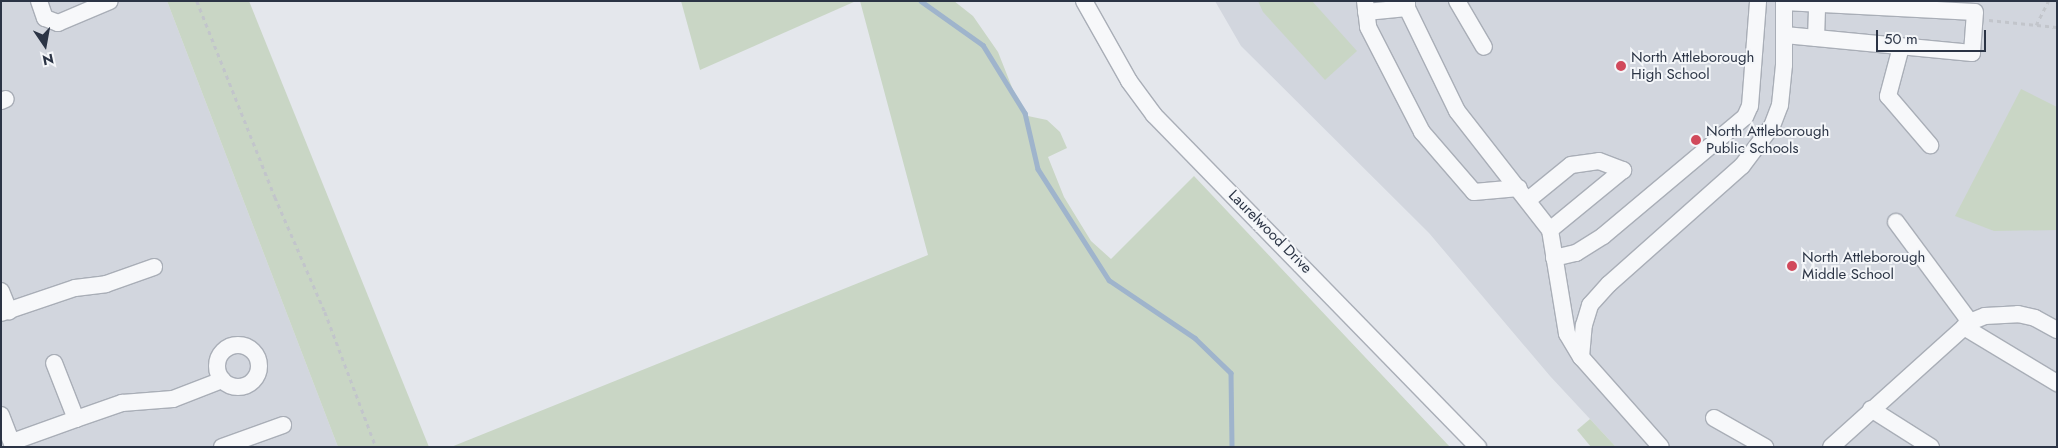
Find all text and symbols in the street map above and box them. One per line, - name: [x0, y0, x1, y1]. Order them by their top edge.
- north arrow: [20, 20, 70, 70]
- scale bar: [1878, 20, 1988, 52]
- text: 50 m: [1884, 28, 1918, 50]
- place label: North Attleborough High School: [1631, 48, 1754, 83]
- text: N: [41, 49, 56, 71]
- marker: North Attleborough High School: [1615, 60, 1627, 72]
- place label: North Attleborough Public Schools: [1706, 122, 1829, 157]
- marker: North Attleborough Public Schools: [1690, 134, 1702, 146]
- street label: Laurelwood Drive: [1225, 187, 1315, 277]
- place label: North Attleborough Middle School: [1802, 248, 1925, 283]
- marker: North Attleborough Middle School: [1786, 260, 1798, 272]

